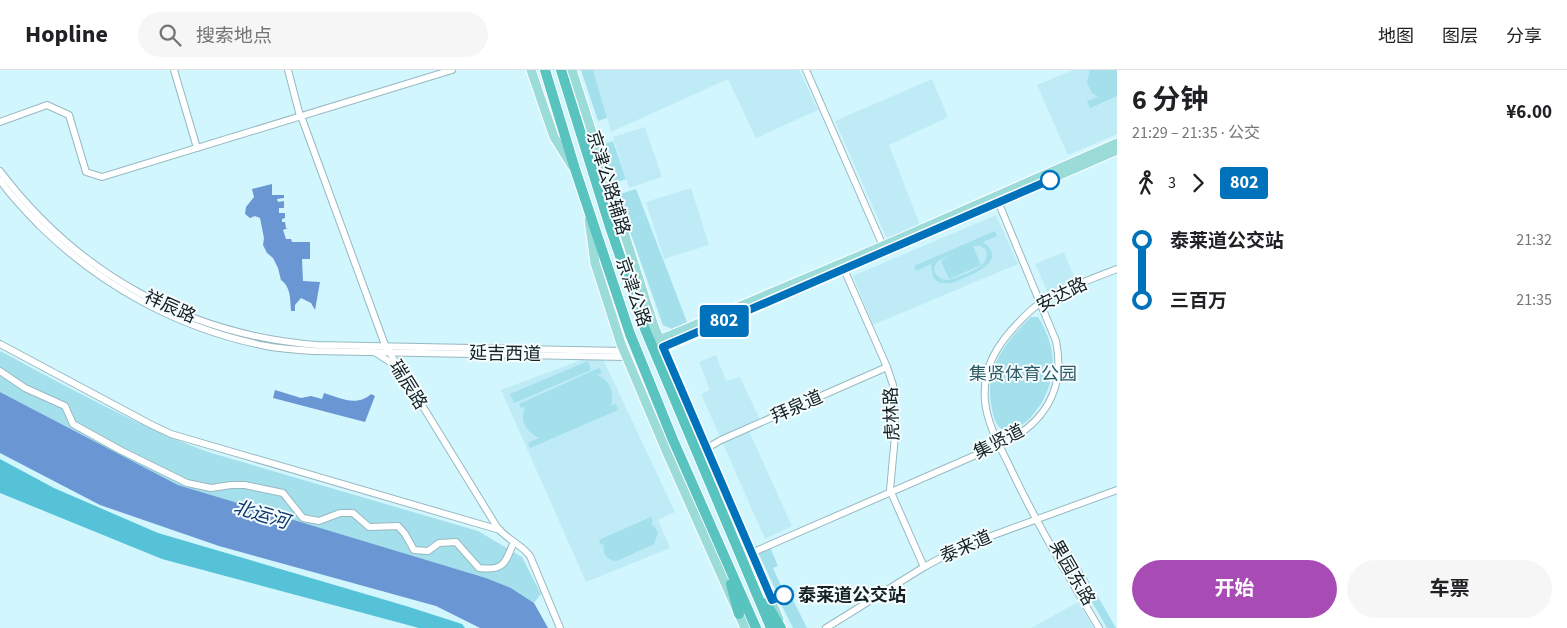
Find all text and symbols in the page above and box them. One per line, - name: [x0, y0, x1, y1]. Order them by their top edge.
- search box: [138, 12, 488, 57]
- text: Hopline: [25, 17, 108, 52]
- icon: search: [156, 21, 184, 49]
- text: 搜索地点: [196, 23, 272, 50]
- text: 地图: [1378, 24, 1414, 49]
- text: 图层: [1442, 24, 1478, 49]
- text: 分享: [1506, 24, 1542, 49]
- text: 6 分钟: [1132, 80, 1208, 120]
- text: ¥6.00: [1506, 99, 1552, 126]
- text: 21:29 – 21:35 · 公交: [1132, 122, 1260, 144]
- street label: 京津公路辅路: [580, 128, 636, 238]
- icon: walk: [1132, 169, 1160, 197]
- icon: forward: [1184, 169, 1212, 197]
- unlabelled marker: [1040, 170, 1060, 190]
- text: 802: [1230, 170, 1258, 195]
- text: 3: [1168, 172, 1176, 194]
- text: 泰莱道公交站: [1170, 228, 1284, 255]
- text: 21:32: [1516, 229, 1552, 251]
- street label: 京津公路: [609, 254, 657, 330]
- street label: 安达路: [1032, 272, 1092, 318]
- street label: 祥辰路: [140, 285, 200, 329]
- text: 三百万: [1170, 288, 1227, 315]
- text: 21:35: [1516, 289, 1552, 311]
- line badge: 802: [695, 305, 753, 337]
- text: 802: [710, 308, 738, 333]
- street label: 延吉西道: [469, 341, 541, 367]
- street label: 瑞辰路: [383, 355, 433, 415]
- park label: 集贤体育公园: [969, 362, 1077, 387]
- street label: 拜泉道: [767, 385, 827, 429]
- street label: 虎林路: [879, 387, 905, 441]
- street label: 集贤道: [969, 419, 1029, 465]
- water label: 北运河: [230, 494, 296, 537]
- street label: 泰来道: [936, 525, 996, 569]
- street label: 果园东路: [1043, 536, 1101, 610]
- button: 开始: [1132, 560, 1337, 618]
- button: 车票: [1347, 560, 1552, 618]
- place label: 泰莱道公交站: [798, 583, 906, 608]
- marker: 泰莱道公交站: [774, 585, 794, 605]

